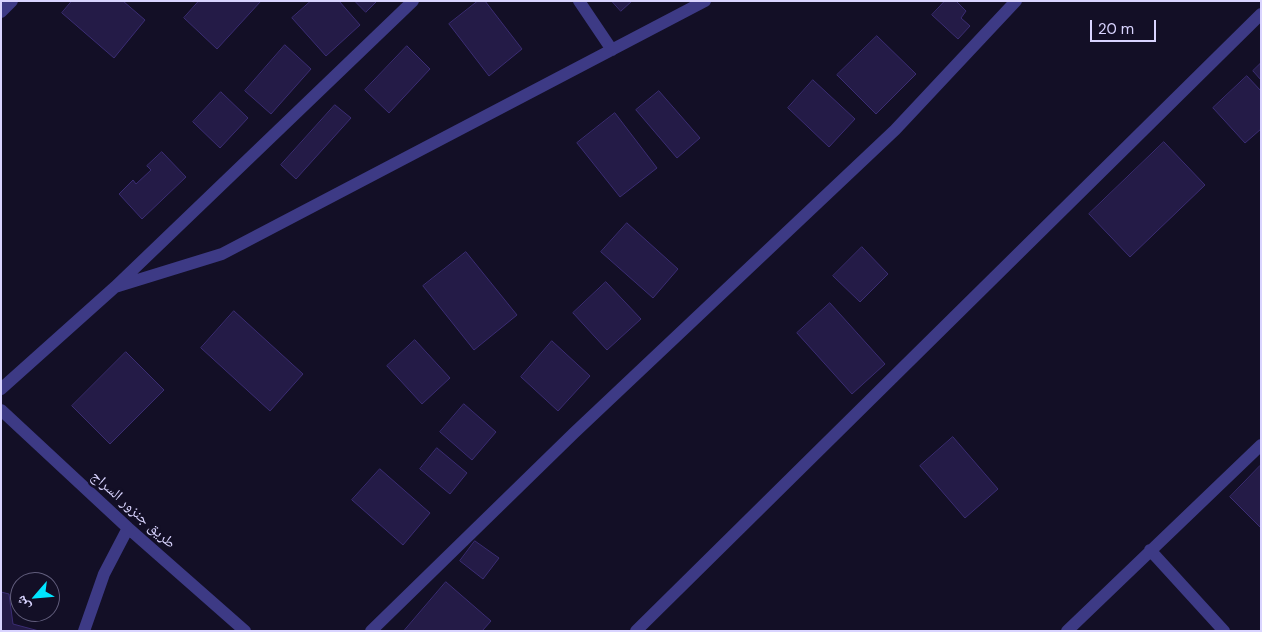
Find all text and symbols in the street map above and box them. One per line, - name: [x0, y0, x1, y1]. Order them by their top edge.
- scale bar: [1092, 10, 1158, 42]
- text: 20 m: [1098, 19, 1134, 39]
- street label: طريق جنزور السراج: [87, 467, 179, 553]
- north arrow: [10, 572, 60, 622]
- text: ش: [11, 593, 34, 614]

